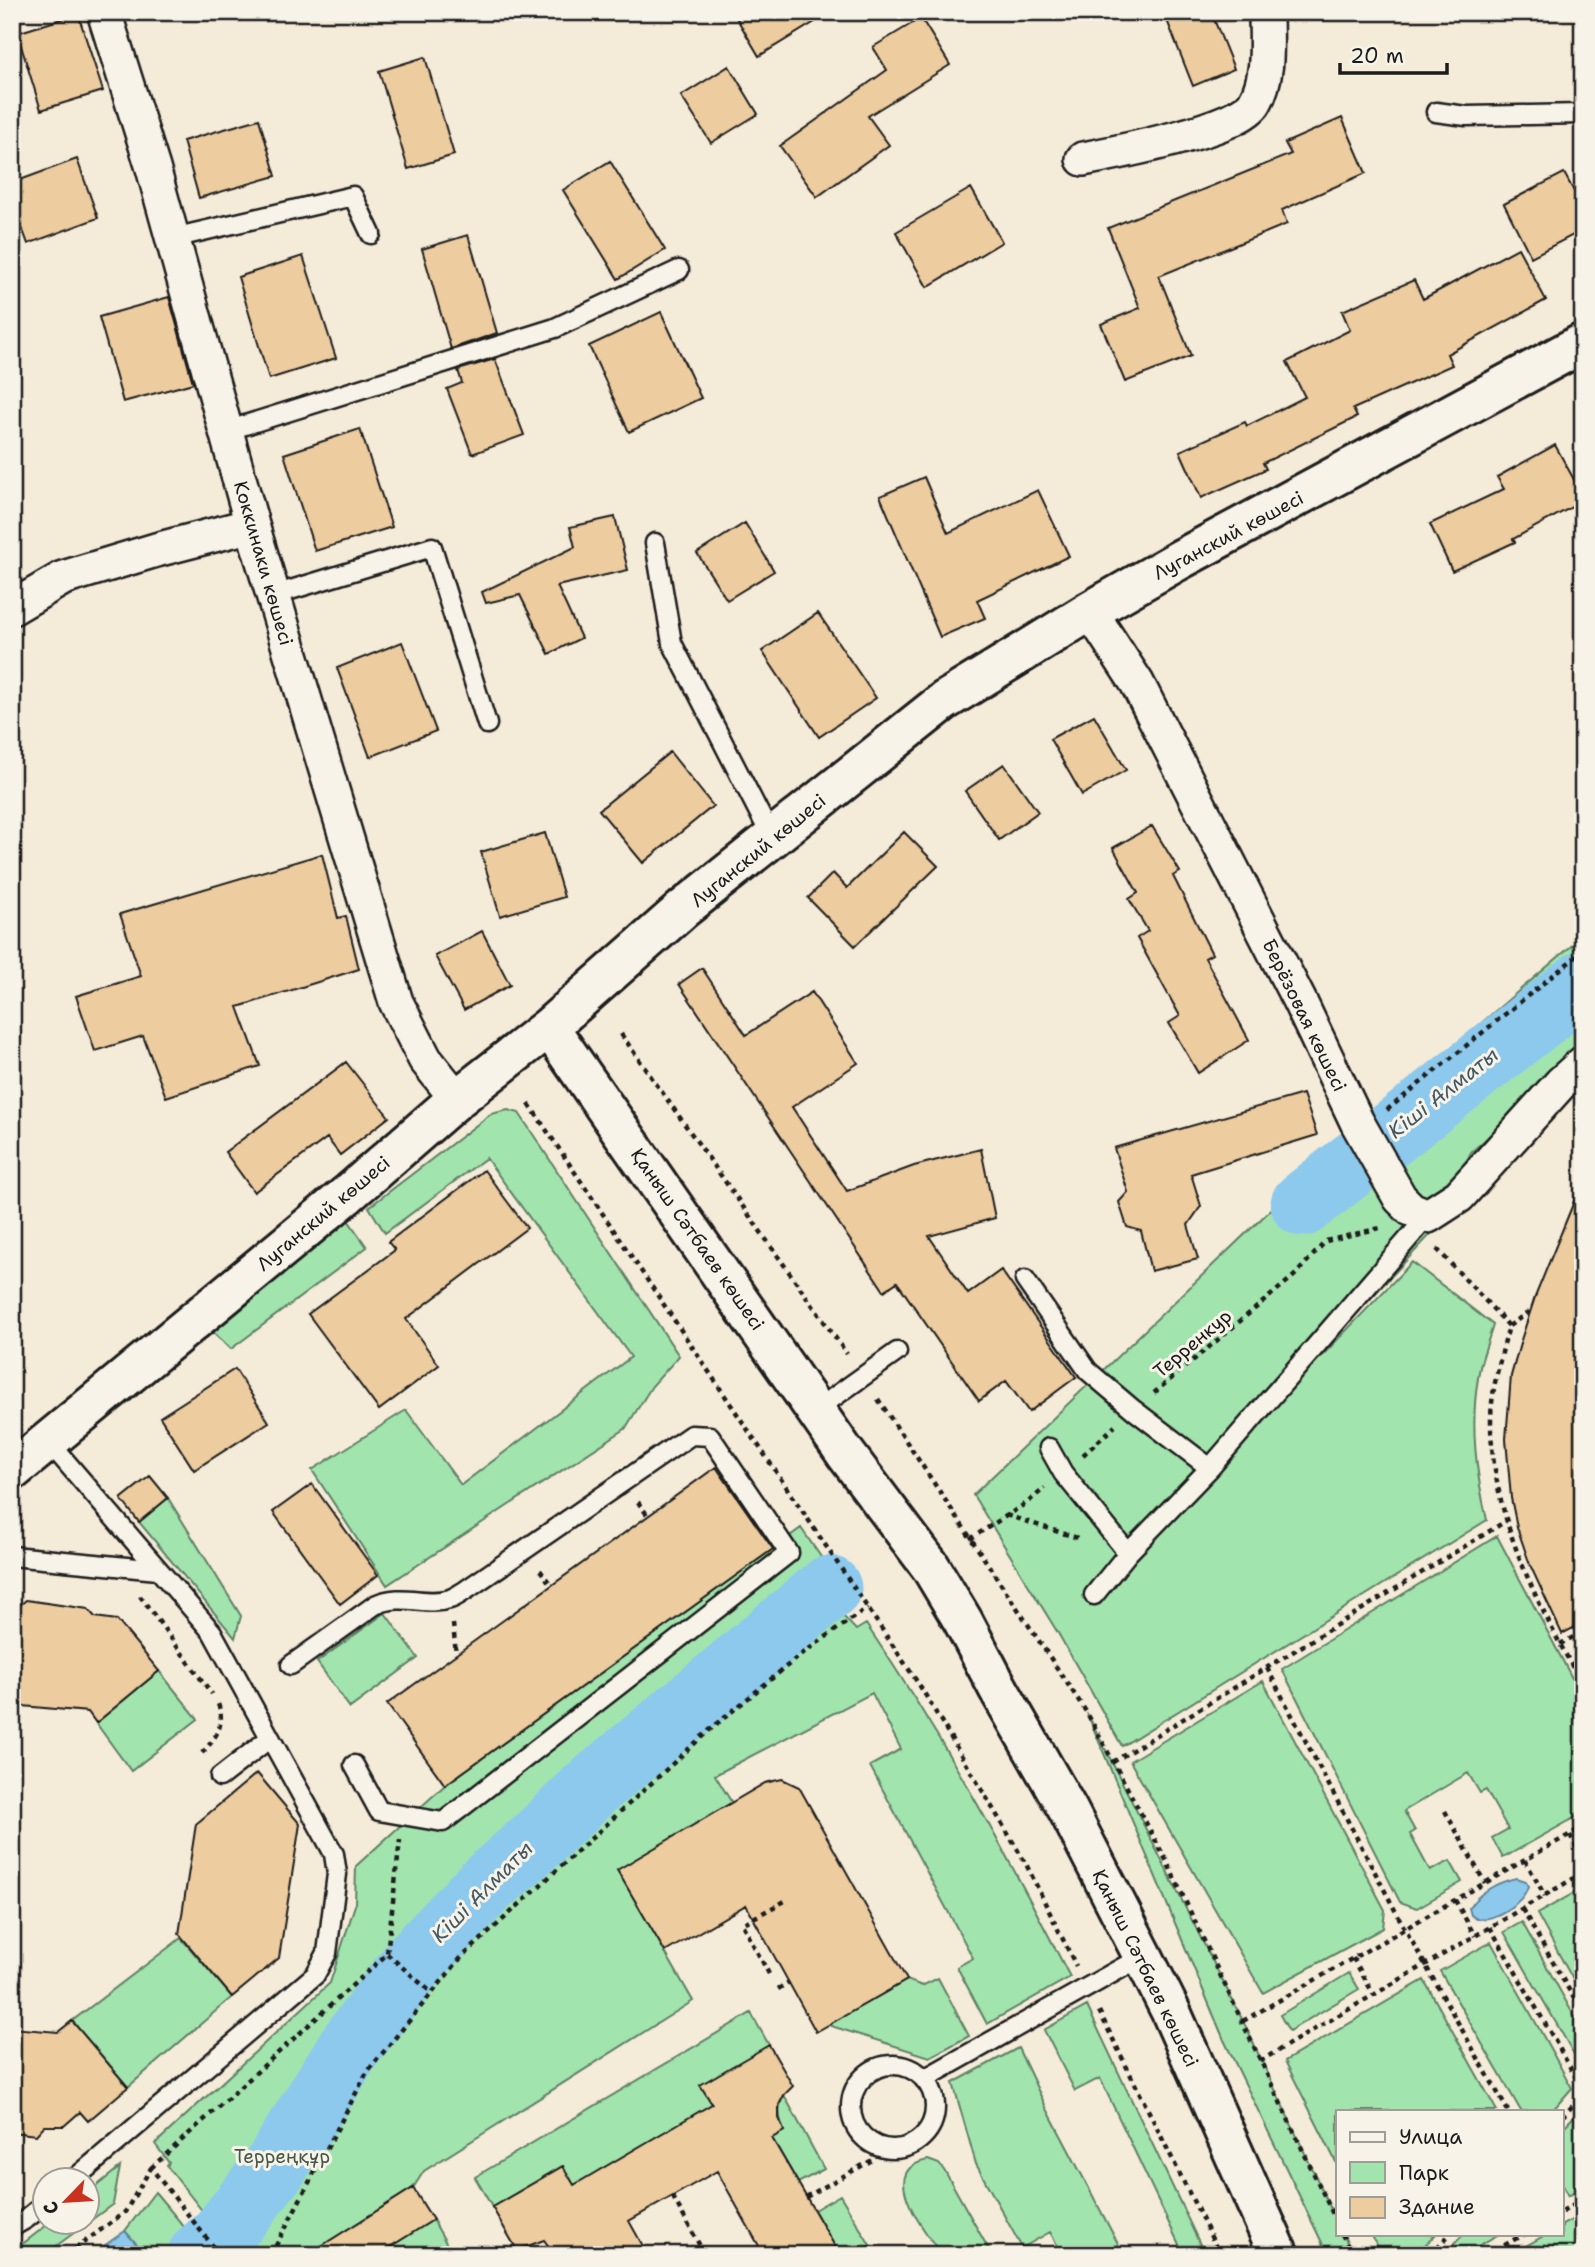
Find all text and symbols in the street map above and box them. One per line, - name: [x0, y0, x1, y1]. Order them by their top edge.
- scale bar: [1340, 32, 1446, 76]
- text: 20 m: [1350, 42, 1404, 70]
- street label: Коккинаки көшесі: [228, 478, 299, 648]
- street label: Луганский көшесі: [1149, 485, 1308, 586]
- street label: Луганский көшесі: [686, 788, 831, 913]
- street label: Берёзовая көшесі: [1257, 935, 1352, 1096]
- water label: Кіші Алматы: [1382, 1041, 1504, 1145]
- street label: Қаныш Сәтбаев көшесі: [625, 1143, 770, 1335]
- street label: Луганский көшесі: [251, 1150, 395, 1277]
- street label: Терренкур: [1148, 1303, 1237, 1383]
- water label: Кіші Алматы: [425, 1835, 539, 1949]
- street label: Қаныш Сәтбаев көшесі: [1087, 1865, 1204, 2071]
- legend: [1336, 2110, 1564, 2236]
- text: Улица: [1399, 2123, 1462, 2151]
- park label: Терреңқұр: [234, 2144, 330, 2169]
- text: Парк: [1399, 2159, 1449, 2187]
- north arrow: [32, 2166, 102, 2236]
- text: Здание: [1399, 2193, 1475, 2221]
- text: С: [37, 2197, 65, 2219]

